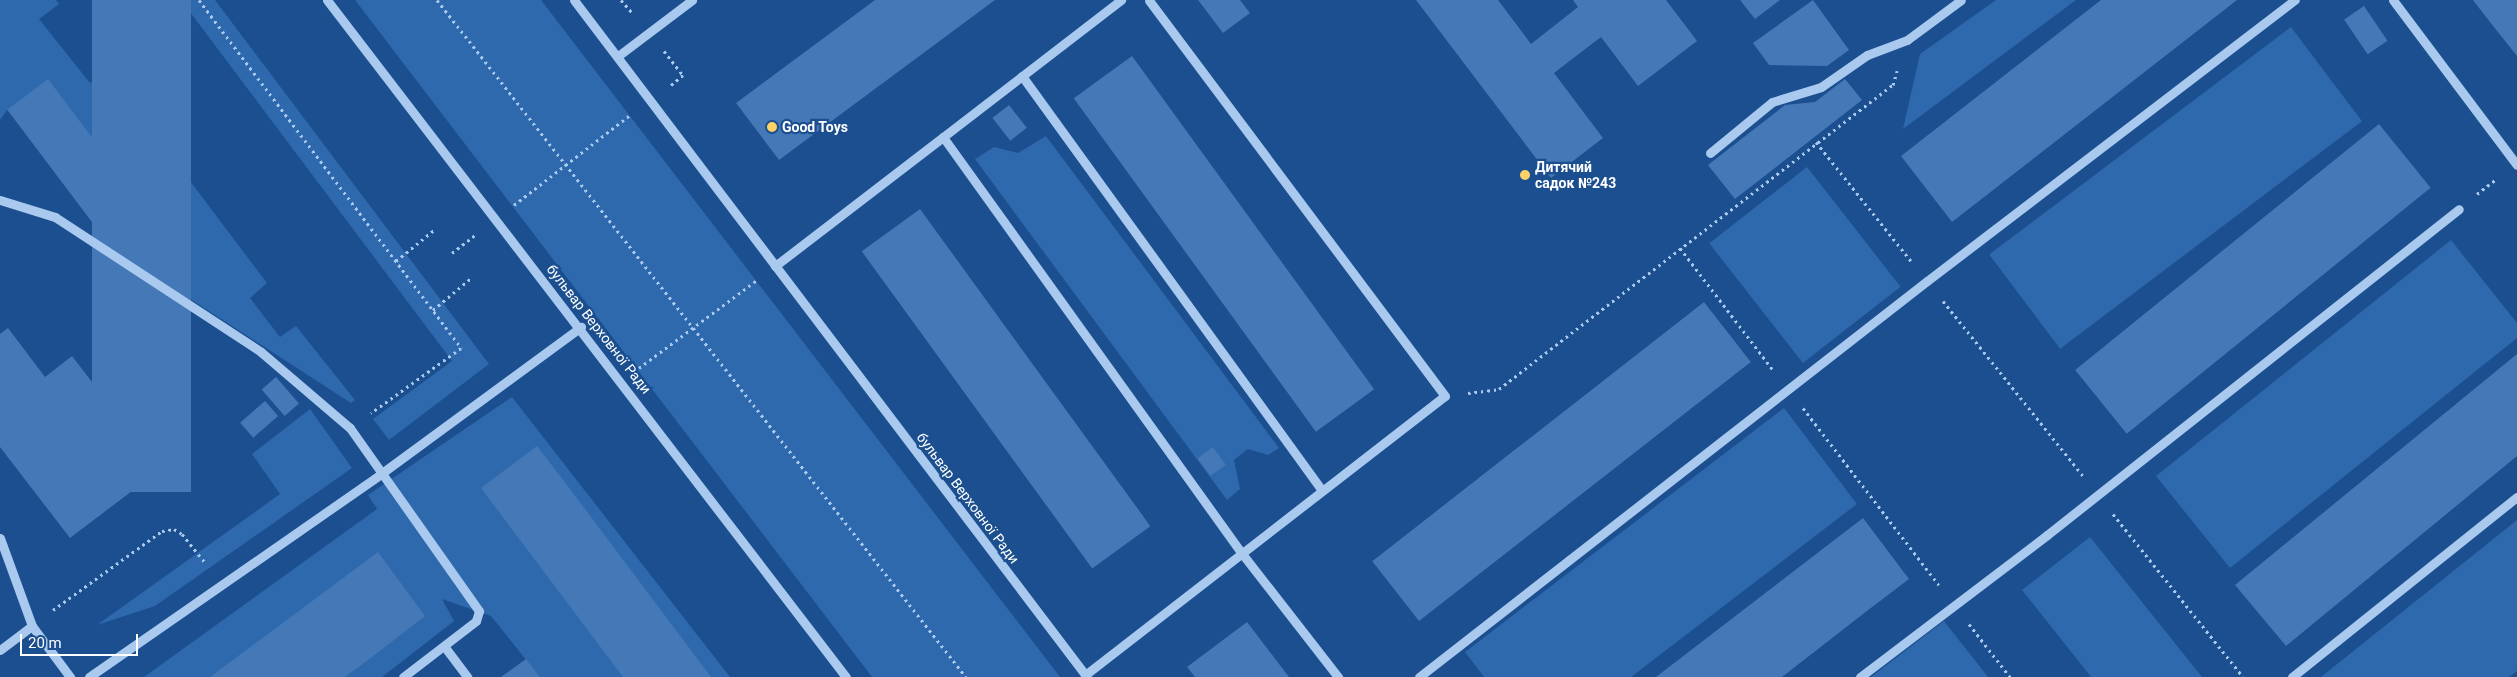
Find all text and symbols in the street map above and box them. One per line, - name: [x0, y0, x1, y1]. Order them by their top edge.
- place label: Good Toys: [782, 119, 848, 135]
- marker: Good Toys: [766, 121, 778, 133]
- place label: Дитячий садок №243: [1535, 159, 1616, 192]
- marker: Дитячий садок №243: [1519, 169, 1531, 181]
- street label: бульвар Верховної Ради: [543, 261, 655, 397]
- street label: бульвар Верховної Ради: [913, 429, 1023, 567]
- scale bar: [22, 624, 140, 656]
- text: 20 m: [28, 634, 62, 652]

